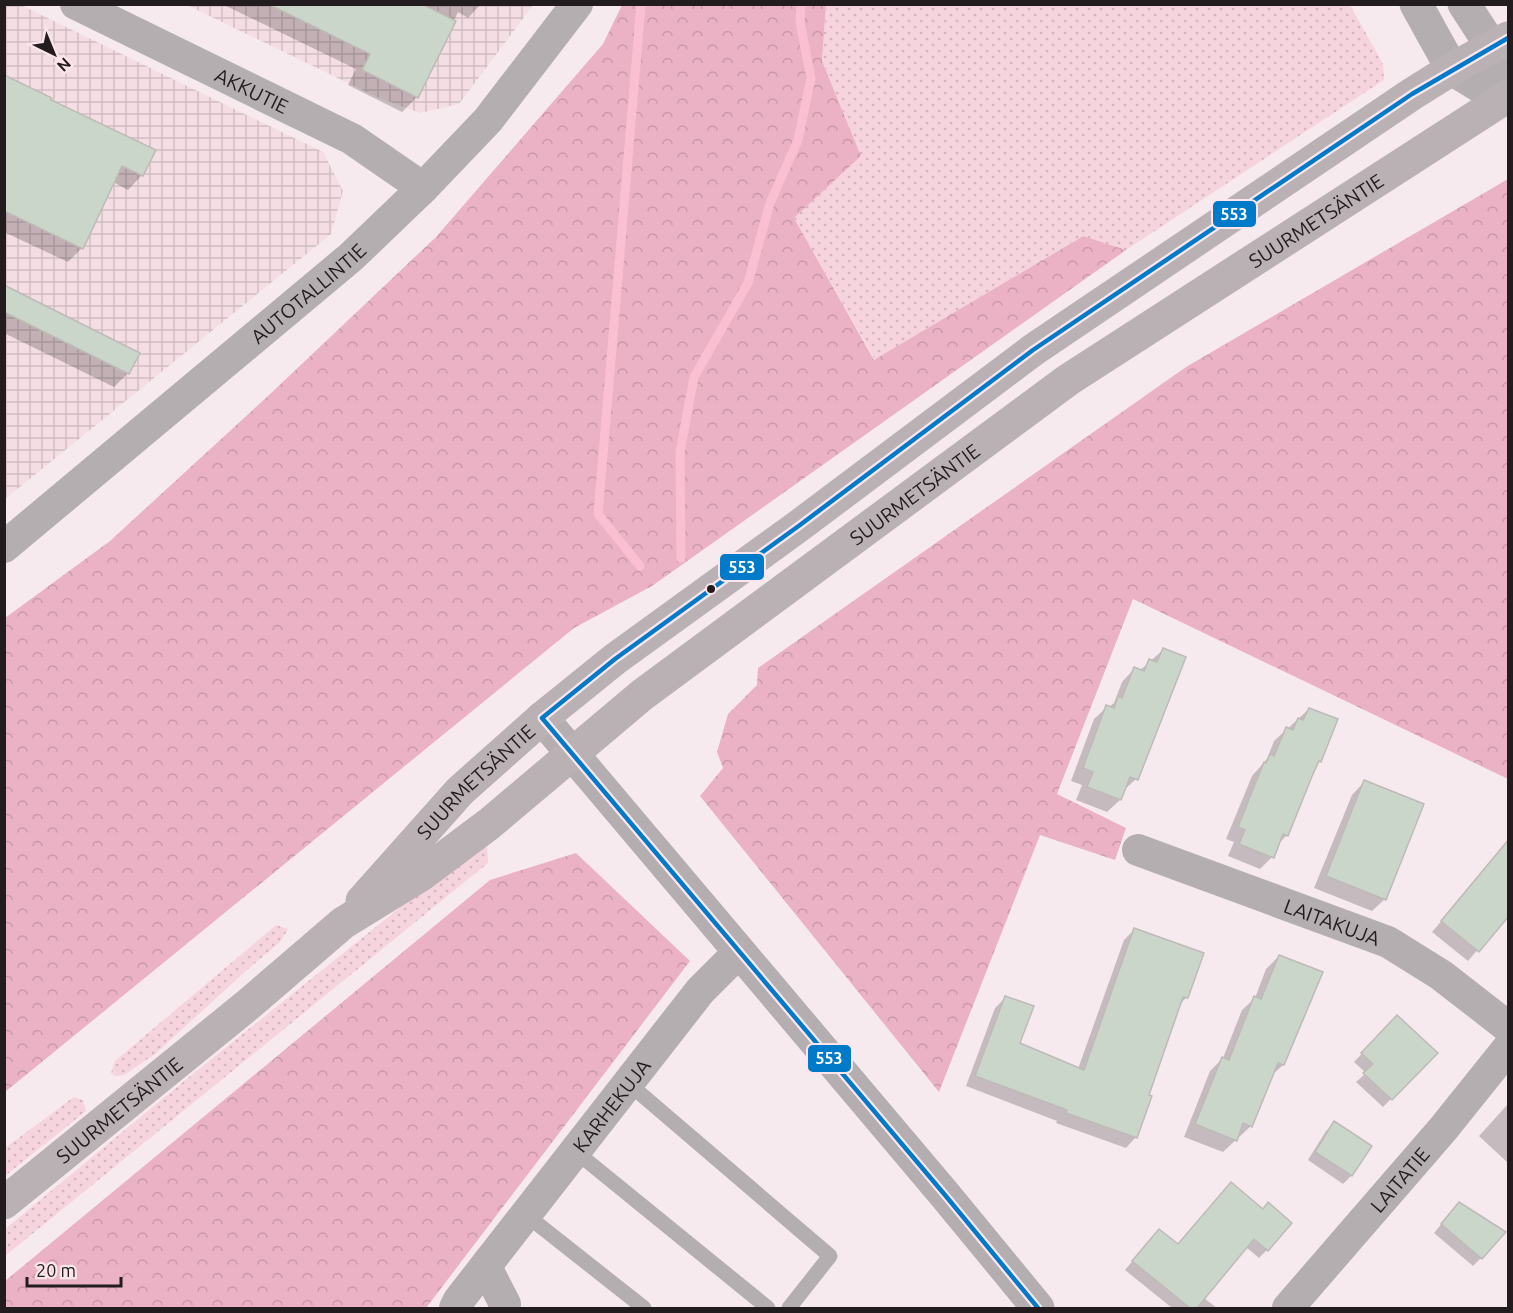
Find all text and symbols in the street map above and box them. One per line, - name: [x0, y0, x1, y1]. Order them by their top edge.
- north arrow: [24, 24, 84, 84]
- text: N: [54, 54, 75, 76]
- street label: AKKUTIE: [212, 63, 292, 118]
- street label: SUURMETSÄNTIE: [1244, 168, 1387, 272]
- line badge: 553: [1212, 200, 1257, 228]
- text: 553: [1220, 205, 1248, 223]
- street label: AUTOTALLINTIE: [246, 238, 370, 348]
- street label: SUURMETSÄNTIE: [845, 438, 984, 549]
- line badge: 553: [719, 553, 765, 581]
- text: 553: [728, 558, 756, 576]
- unlabelled marker: [705, 583, 717, 595]
- street label: SUURMETSÄNTIE: [412, 719, 539, 843]
- street label: LAITAKUJA: [1281, 893, 1383, 950]
- line badge: 553: [807, 1044, 852, 1073]
- text: 553: [815, 1049, 843, 1067]
- street label: SUURMETSÄNTIE: [51, 1052, 186, 1168]
- street label: KARHEKUJA: [567, 1054, 654, 1156]
- street label: LAITATIE: [1365, 1142, 1434, 1217]
- scale bar: [27, 1250, 122, 1288]
- text: 20 m: [36, 1260, 76, 1280]

